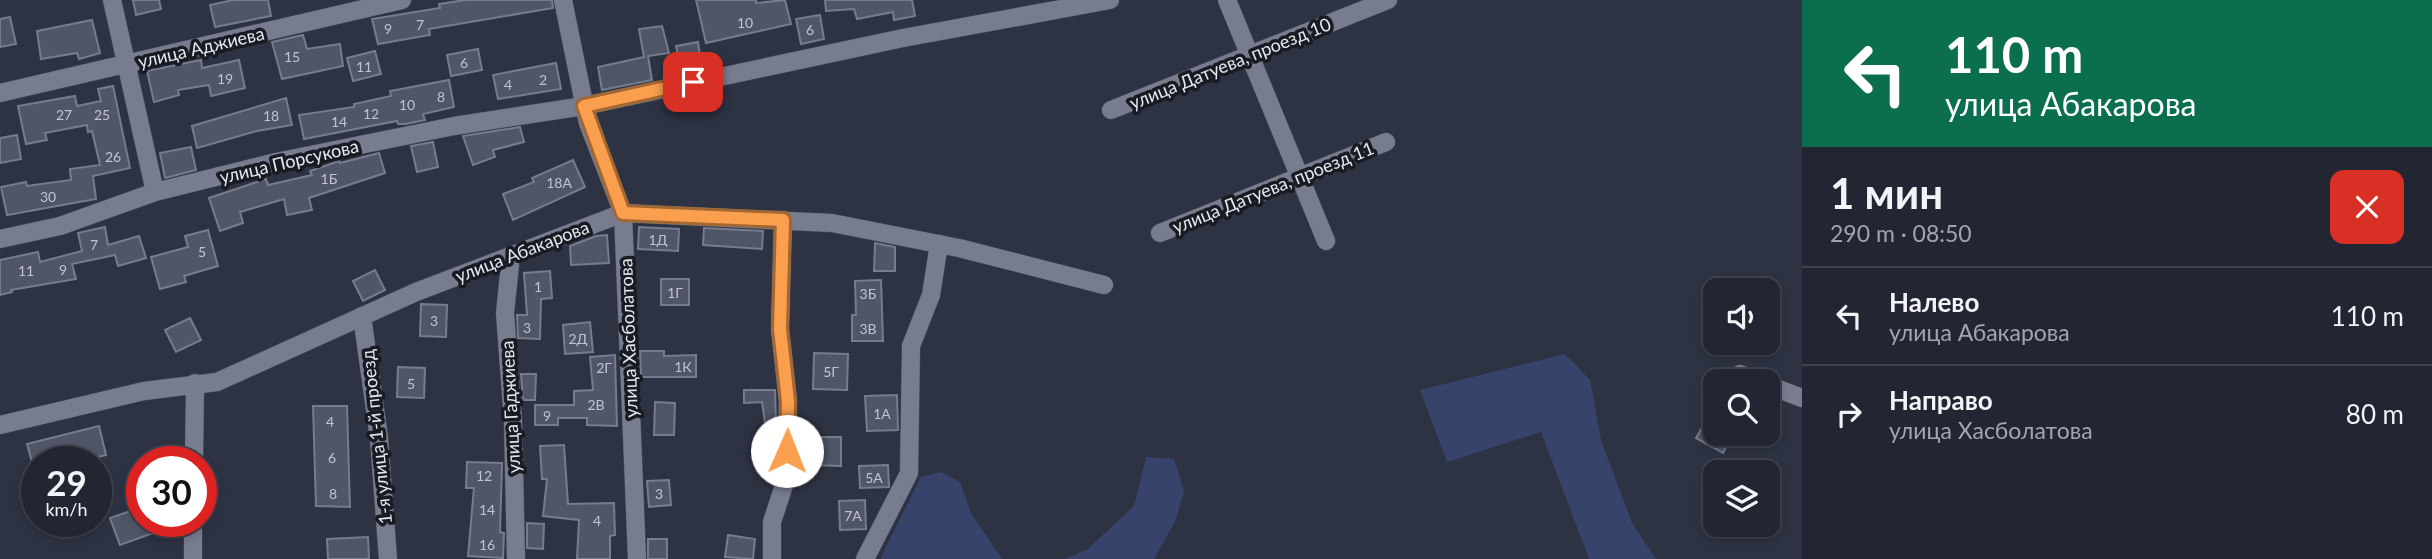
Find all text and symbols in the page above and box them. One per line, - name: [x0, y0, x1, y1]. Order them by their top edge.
- street label: улица Датуева, проезд 10: [1126, 12, 1334, 114]
- house number: 10: [737, 14, 753, 31]
- house number: 7: [416, 16, 424, 33]
- house number: 9: [384, 20, 392, 37]
- house number: 6: [806, 21, 814, 38]
- street label: улица Аджиева: [136, 22, 266, 72]
- text: 110 m: [1945, 25, 2083, 83]
- icon: left: [1830, 28, 1921, 119]
- house number: 15: [284, 48, 300, 65]
- pin: [663, 52, 723, 112]
- house number: 6: [460, 54, 468, 71]
- house number: 11: [356, 58, 372, 75]
- icon: arrive: [674, 63, 712, 101]
- house number: 19: [217, 70, 233, 87]
- house number: 2: [539, 71, 547, 88]
- house number: 4: [504, 76, 512, 93]
- text: улица Абакарова: [1945, 84, 2196, 123]
- house number: 8: [437, 88, 445, 105]
- house number: 10: [399, 96, 415, 113]
- house number: 12: [363, 105, 379, 122]
- house number: 27: [56, 106, 72, 123]
- house number: 25: [94, 106, 110, 123]
- house number: 18: [263, 107, 279, 124]
- house number: 14: [331, 113, 347, 130]
- street label: улица Порсукова: [217, 134, 361, 188]
- street label: улица Датуева, проезд 11: [1169, 136, 1377, 238]
- house number: 26: [105, 148, 121, 165]
- text: 1 мин: [1830, 168, 1943, 218]
- house number: 1Б: [321, 170, 338, 187]
- button: close: [2330, 170, 2404, 244]
- house number: 18А: [546, 174, 572, 191]
- house number: 30: [40, 188, 56, 205]
- street label: улица Абакарова: [452, 215, 592, 287]
- text: 290 m · 08:50: [1830, 219, 1972, 247]
- house number: 1Д: [648, 231, 668, 248]
- house number: 7: [90, 236, 98, 253]
- house number: 5: [198, 243, 206, 260]
- street label: улица Хасболатова: [614, 258, 642, 418]
- house number: 9: [59, 261, 67, 278]
- house number: 11: [18, 262, 34, 279]
- house number: 1: [534, 278, 542, 295]
- map controls: [1703, 278, 1780, 537]
- button: sound: [1703, 278, 1780, 355]
- house number: 1Г: [667, 284, 683, 301]
- house number: 3Б: [860, 285, 877, 302]
- text: Налево: [1889, 286, 1979, 318]
- icon: left: [1830, 297, 1868, 335]
- text: 110 m: [2331, 300, 2404, 332]
- house number: 3: [430, 312, 438, 329]
- text: улица Абакарова: [1889, 318, 2070, 346]
- house number: 3: [523, 319, 531, 336]
- house number: 3В: [859, 320, 877, 337]
- house number: 2Д: [568, 330, 588, 347]
- street label: улица Гаджиева: [496, 340, 524, 474]
- street label: 1-я улица 1-й проезд: [356, 349, 396, 525]
- house number: 1К: [674, 358, 692, 375]
- house number: 2Г: [596, 359, 612, 376]
- house number: 5Г: [823, 363, 839, 380]
- button: search: [1703, 369, 1780, 446]
- house number: 5: [407, 375, 415, 392]
- text: Направо: [1889, 384, 1993, 416]
- icon: right: [1830, 395, 1868, 433]
- house number: 2В: [587, 396, 605, 413]
- text: 80 m: [2346, 398, 2404, 430]
- house number: 1А: [873, 405, 891, 422]
- house number: 9: [543, 407, 551, 424]
- house number: 4: [326, 413, 334, 430]
- position arrow: [750, 414, 824, 488]
- text: улица Хасболатова: [1889, 416, 2093, 444]
- speed limit sign: 30: [126, 446, 217, 537]
- house number: 6: [328, 449, 336, 466]
- button: layers: [1703, 460, 1780, 537]
- text: 29: [46, 461, 87, 503]
- house number: 12: [476, 467, 492, 484]
- house number: 5А: [865, 469, 883, 486]
- house number: 8: [329, 485, 337, 502]
- house number: 3: [655, 485, 663, 502]
- text: km/h: [45, 498, 88, 520]
- house number: 14: [479, 501, 495, 518]
- house number: 7А: [844, 507, 862, 524]
- house number: 4: [593, 512, 601, 529]
- house number: 16: [479, 536, 495, 553]

